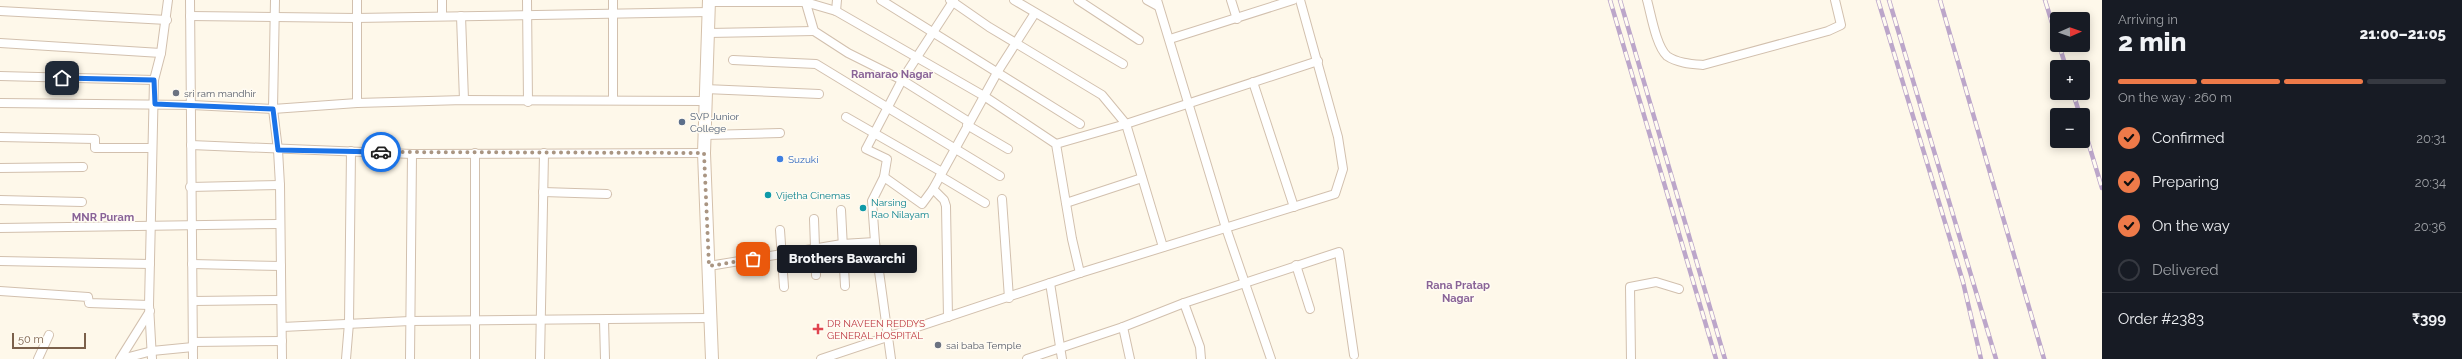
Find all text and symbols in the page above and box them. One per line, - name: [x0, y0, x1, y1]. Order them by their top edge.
- north arrow: [2050, 12, 2090, 52]
- map controls: [2050, 12, 2090, 148]
- text: Arriving in: [2118, 12, 2178, 27]
- text: 21:00–21:05: [2360, 25, 2446, 43]
- text: 2 min: [2118, 27, 2186, 57]
- button: +: [2050, 60, 2090, 100]
- pin: [45, 61, 79, 95]
- icon: home: [51, 67, 73, 89]
- district label: Ramarao Nagar: [851, 68, 934, 81]
- marker: sri ram mandhir: [171, 88, 181, 98]
- place label: sri ram mandhir: [184, 88, 256, 99]
- text: On the way · 260 m: [2118, 90, 2232, 105]
- button: −: [2050, 108, 2090, 148]
- place label: SVP Junior College: [690, 111, 740, 134]
- marker: SVP Junior College: [677, 117, 687, 127]
- icon: check: [2118, 127, 2140, 149]
- text: Confirmed: [2152, 129, 2225, 147]
- text: 20:31: [2416, 131, 2446, 146]
- courier: [361, 132, 401, 172]
- icon: car: [370, 141, 392, 163]
- marker: Suzuki: [775, 154, 785, 164]
- place label: Suzuki: [788, 154, 818, 165]
- icon: check: [2118, 171, 2140, 193]
- text: Preparing: [2152, 173, 2219, 191]
- text: 20:34: [2415, 175, 2446, 190]
- marker: Vijetha Cinemas: [763, 190, 773, 200]
- place label: Vijetha Cinemas: [776, 190, 851, 201]
- place label: Narsing Rao Nilayam: [871, 197, 929, 220]
- marker: Narsing Rao Nilayam: [858, 203, 868, 213]
- district label: MNR Puram: [72, 211, 134, 224]
- icon: check: [2118, 215, 2140, 237]
- text: On the way: [2152, 217, 2230, 235]
- text: 20:36: [2414, 219, 2446, 234]
- pin: [736, 242, 770, 276]
- callout: Brothers Bawarchi: [777, 245, 917, 273]
- icon: bag: [742, 248, 764, 270]
- text: Brothers Bawarchi: [789, 251, 905, 266]
- text: Delivered: [2152, 261, 2219, 279]
- district label: Rana Pratap Nagar: [1426, 279, 1490, 305]
- text: Order #2383: [2118, 310, 2204, 328]
- text: ₹399: [2412, 310, 2446, 328]
- place label: DR NAVEEN REDDYS GENERAL HOSPITAL: [827, 318, 925, 341]
- marker: DR NAVEEN REDDYS GENERAL HOSPITAL: [812, 323, 824, 335]
- scale bar: [12, 331, 86, 350]
- text: 50 m: [18, 333, 44, 346]
- marker: sai baba Temple: [933, 340, 943, 350]
- place label: sai baba Temple: [946, 340, 1021, 351]

